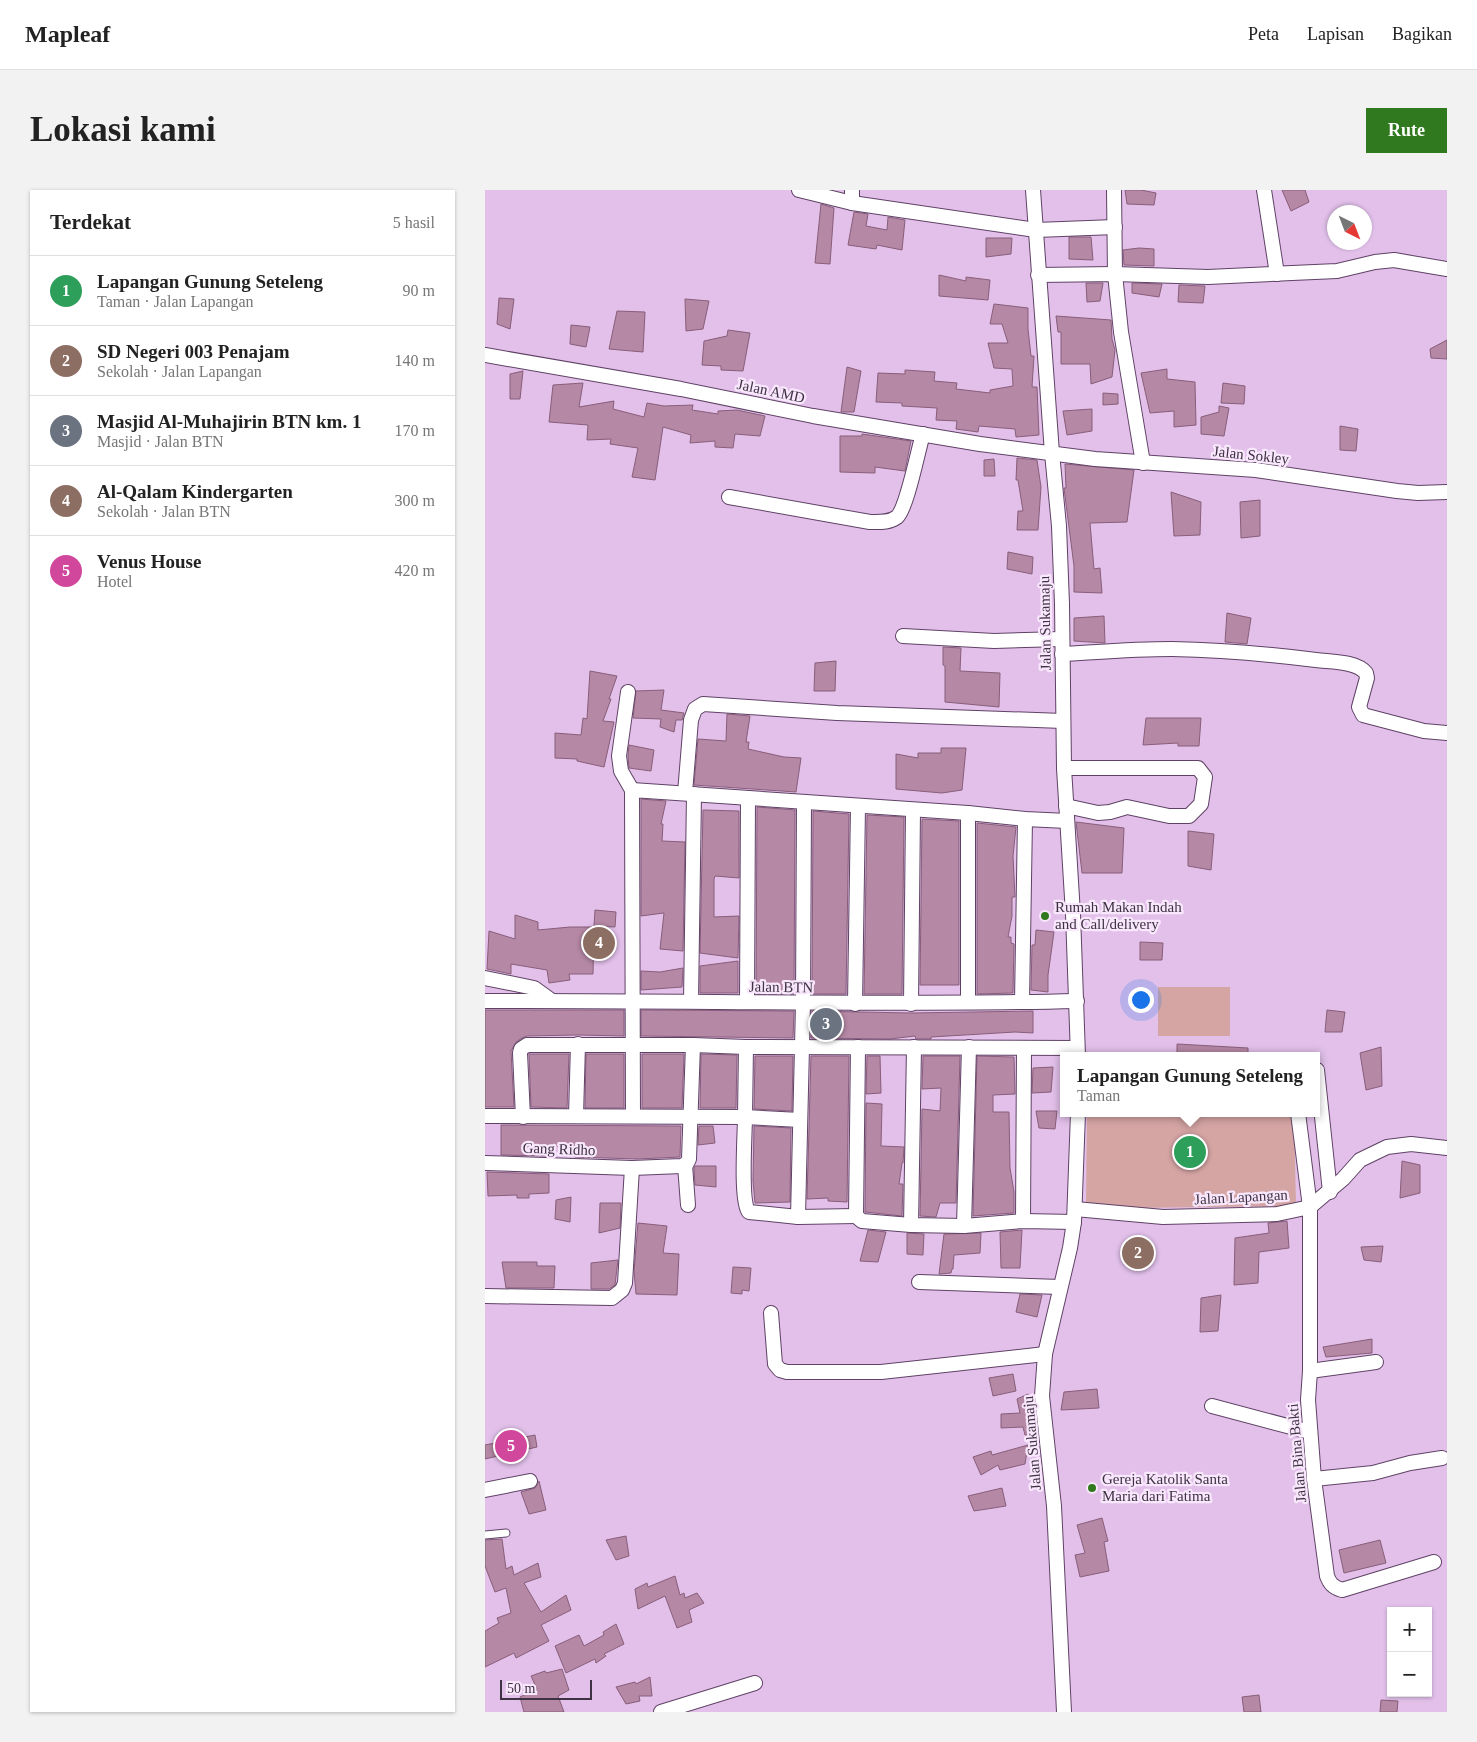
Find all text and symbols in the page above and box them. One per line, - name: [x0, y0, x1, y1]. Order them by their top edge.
- text: Mapleaf: [25, 21, 110, 47]
- text: Peta: [1248, 24, 1279, 44]
- text: Lapisan: [1307, 24, 1364, 44]
- text: Bagikan: [1392, 24, 1452, 44]
- button: Rute: [1366, 108, 1447, 153]
- text: Lokasi kami: [30, 110, 216, 149]
- north arrow: [1327, 205, 1372, 250]
- text: Terdekat: [50, 210, 131, 234]
- text: 5 hasil: [393, 214, 435, 231]
- text: Lapangan Gunung Seteleng: [97, 271, 323, 292]
- text: 1: [62, 282, 70, 299]
- text: 90 m: [403, 282, 435, 299]
- text: Taman · Jalan Lapangan: [97, 293, 254, 310]
- text: SD Negeri 003 Penajam: [97, 341, 290, 362]
- text: 2: [62, 352, 70, 369]
- text: 140 m: [395, 352, 435, 369]
- text: Sekolah · Jalan Lapangan: [97, 363, 262, 380]
- street label: Jalan AMD: [736, 376, 806, 406]
- text: Masjid Al-Muhajirin BTN km. 1: [97, 411, 361, 432]
- text: 3: [62, 422, 70, 439]
- text: 170 m: [395, 422, 435, 439]
- text: Masjid · Jalan BTN: [97, 433, 224, 450]
- street label: Jalan Sokley: [1212, 443, 1290, 467]
- text: Al-Qalam Kindergarten: [97, 481, 293, 502]
- text: 4: [62, 492, 70, 509]
- text: 300 m: [395, 492, 435, 509]
- text: Sekolah · Jalan BTN: [97, 503, 231, 520]
- text: Venus House: [97, 551, 201, 572]
- text: 5: [62, 562, 70, 579]
- text: 420 m: [395, 562, 435, 579]
- text: Hotel: [97, 573, 133, 590]
- street label: Jalan Sukamaju: [1036, 575, 1054, 670]
- place label: Rumah Makan Indah and Call/delivery: [1055, 899, 1182, 932]
- marker: Rumah Makan Indah and Call/delivery: [1039, 910, 1051, 922]
- pin: 4: [583, 924, 615, 962]
- street label: Jalan BTN: [749, 978, 814, 996]
- your location: [1128, 987, 1154, 1013]
- pin: 3: [810, 1005, 842, 1043]
- popup: [1060, 1052, 1320, 1117]
- text: Lapangan Gunung Seteleng: [1077, 1065, 1303, 1086]
- text: Taman: [1077, 1087, 1120, 1104]
- pin: 1: [1174, 1133, 1206, 1171]
- street label: Gang Ridho: [522, 1140, 596, 1158]
- street label: Jalan Lapangan: [1194, 1187, 1289, 1207]
- pin: 2: [1122, 1234, 1154, 1272]
- street label: Jalan Sukamaju: [1020, 1395, 1044, 1491]
- street label: Jalan Bina Bakti: [1285, 1403, 1309, 1503]
- pin: 5: [495, 1427, 527, 1465]
- place label: Gereja Katolik Santa Maria dari Fatima: [1102, 1471, 1228, 1504]
- marker: Gereja Katolik Santa Maria dari Fatima: [1086, 1482, 1098, 1494]
- map controls: [1387, 1607, 1432, 1697]
- button: +: [1387, 1607, 1432, 1652]
- button: −: [1387, 1652, 1432, 1697]
- scale bar: [500, 1677, 593, 1700]
- text: 50 m: [507, 1681, 535, 1696]

